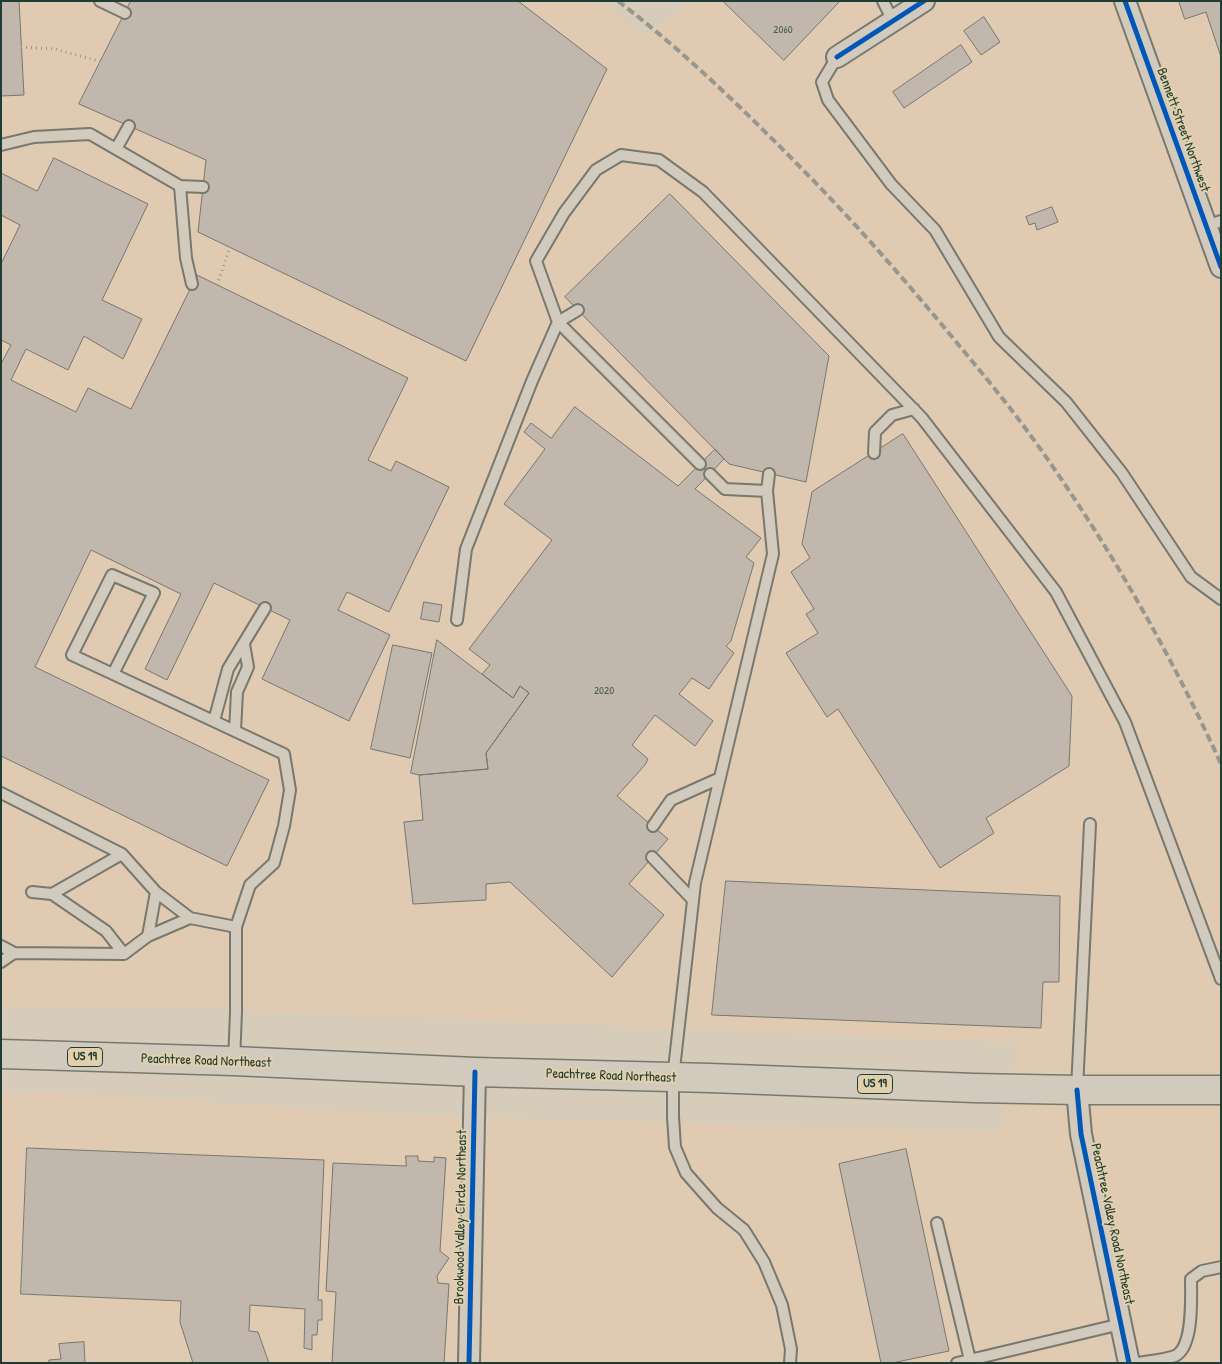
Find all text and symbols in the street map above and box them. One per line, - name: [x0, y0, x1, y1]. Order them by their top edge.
- house number: 2060: [773, 23, 793, 37]
- street label: Bennett Street Northwest: [1153, 66, 1213, 194]
- house number: 2020: [594, 684, 614, 698]
- road number: US 19: [68, 1048, 102, 1066]
- street label: Peachtree Road Northeast: [141, 1050, 271, 1072]
- street label: Peachtree Road Northeast: [546, 1065, 676, 1087]
- road number: US 19: [858, 1074, 892, 1094]
- street label: Brookwood Valley Circle Northeast: [451, 1130, 471, 1304]
- street label: Peachtree Valley Road Northeast: [1087, 1142, 1137, 1306]

